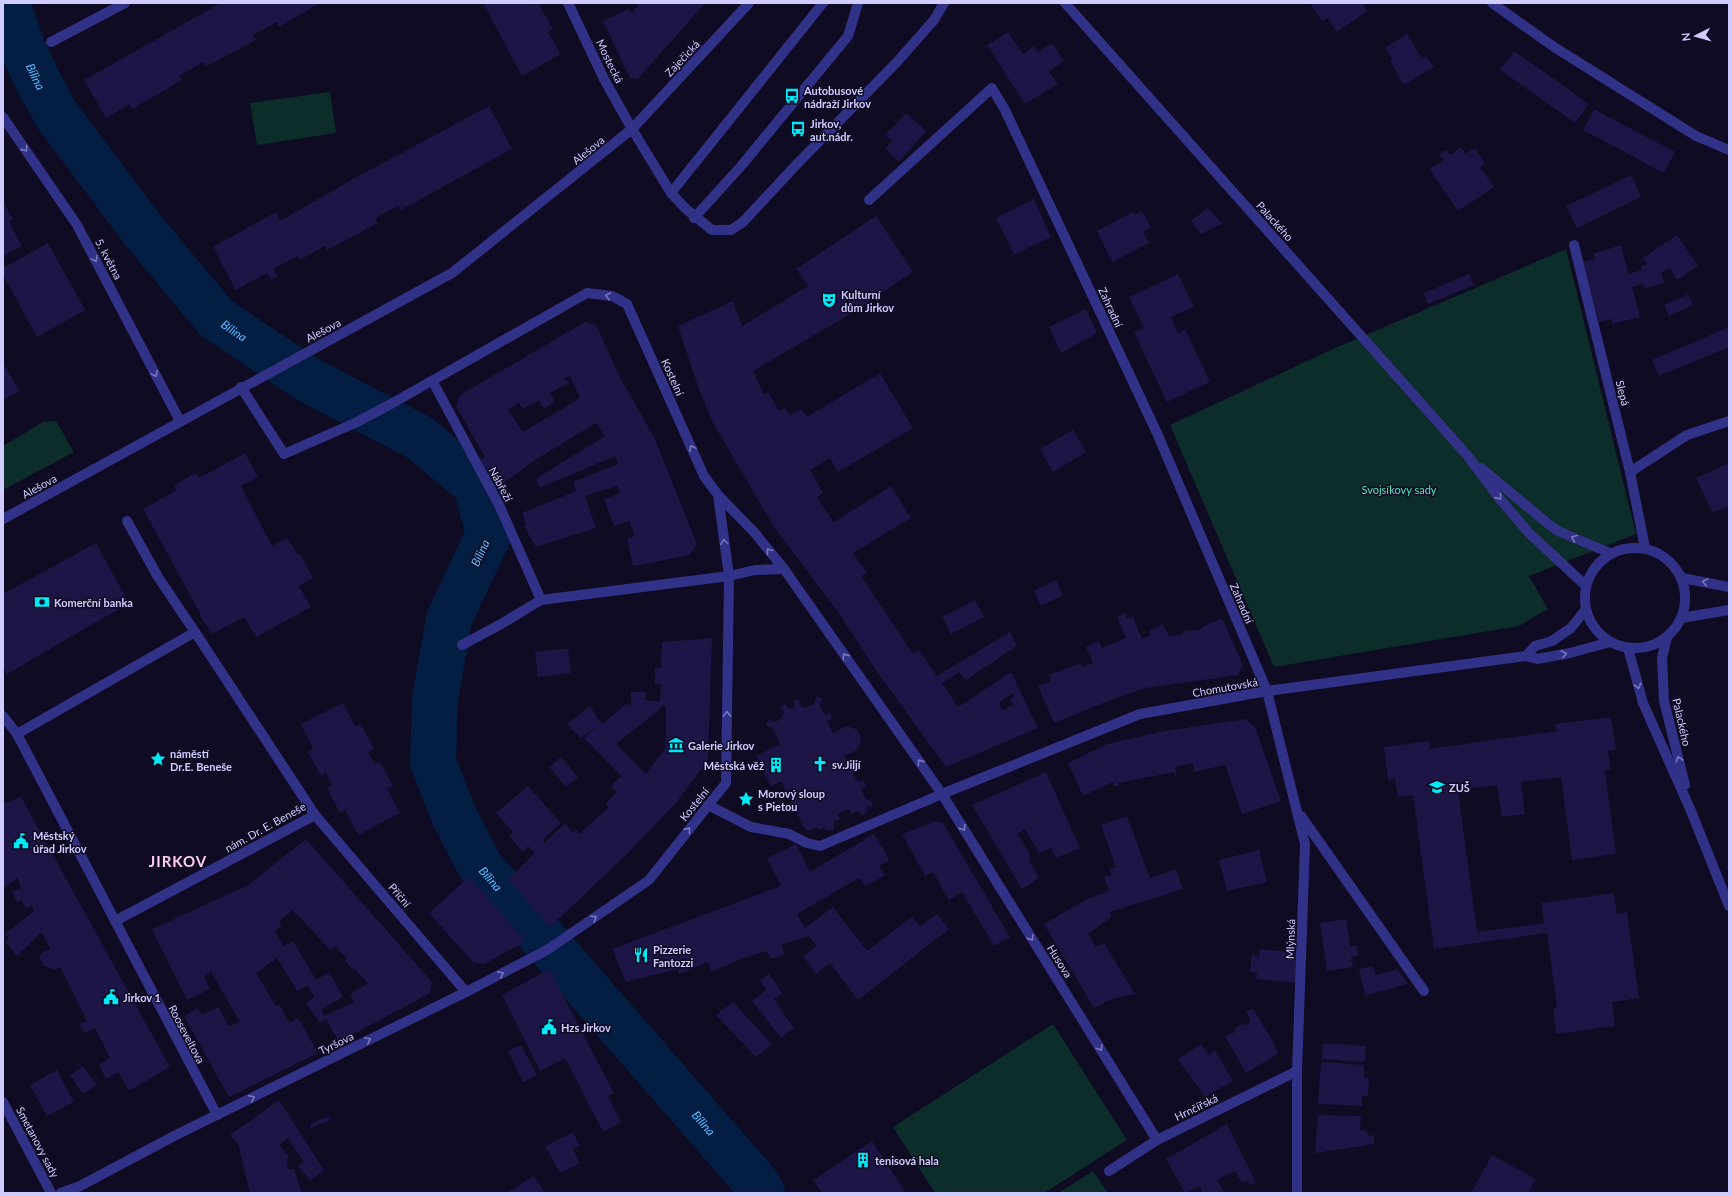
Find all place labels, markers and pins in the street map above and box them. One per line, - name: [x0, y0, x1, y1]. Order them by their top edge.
- place label: Autobusové nádraží Jirkov: [803, 84, 871, 110]
- bus stop icon: Autobusové nádraží Jirkov: [783, 87, 801, 105]
- place label: Jirkov, aut.nádr.: [810, 117, 853, 143]
- bus stop icon: Jirkov, aut.nádr.: [789, 120, 807, 138]
- place label: Kulturní dům Jirkov: [841, 288, 894, 314]
- theatre icon: Kulturní dům Jirkov: [820, 291, 838, 309]
- bank icon: Komerční banka: [33, 593, 51, 611]
- place label: Komerční banka: [54, 596, 133, 609]
- museum icon: Galerie Jirkov: [667, 736, 685, 754]
- place label: Galerie Jirkov: [688, 739, 755, 752]
- place label: náměstí Dr.E. Beneše: [170, 747, 232, 773]
- place icon: náměstí Dr.E. Beneše: [149, 750, 167, 768]
- church icon: sv.Jiljí: [811, 755, 829, 773]
- building icon: Městská věž: [767, 756, 785, 774]
- place label: sv.Jiljí: [832, 758, 862, 771]
- place label: Městská věž: [704, 759, 764, 772]
- school or university icon: ZUŠ: [1428, 778, 1446, 796]
- place label: ZUŠ: [1449, 781, 1470, 794]
- place label: Morový sloup s Pietou: [758, 787, 825, 813]
- place icon: Morový sloup s Pietou: [737, 790, 755, 808]
- place label: Městský úřad Jirkov: [33, 829, 87, 855]
- public building icon: Městský úřad Jirkov: [12, 832, 30, 850]
- place label: Pizzerie Fantozzi: [653, 943, 694, 969]
- restaurant icon: Pizzerie Fantozzi: [632, 946, 650, 964]
- public building icon: Jirkov 1: [102, 988, 120, 1006]
- place label: Jirkov 1: [123, 991, 161, 1004]
- public building icon: Hzs Jirkov: [540, 1018, 558, 1036]
- place label: Hzs Jirkov: [561, 1021, 611, 1034]
- building icon: tenisová hala: [854, 1151, 872, 1169]
- place label: tenisová hala: [875, 1154, 939, 1167]

